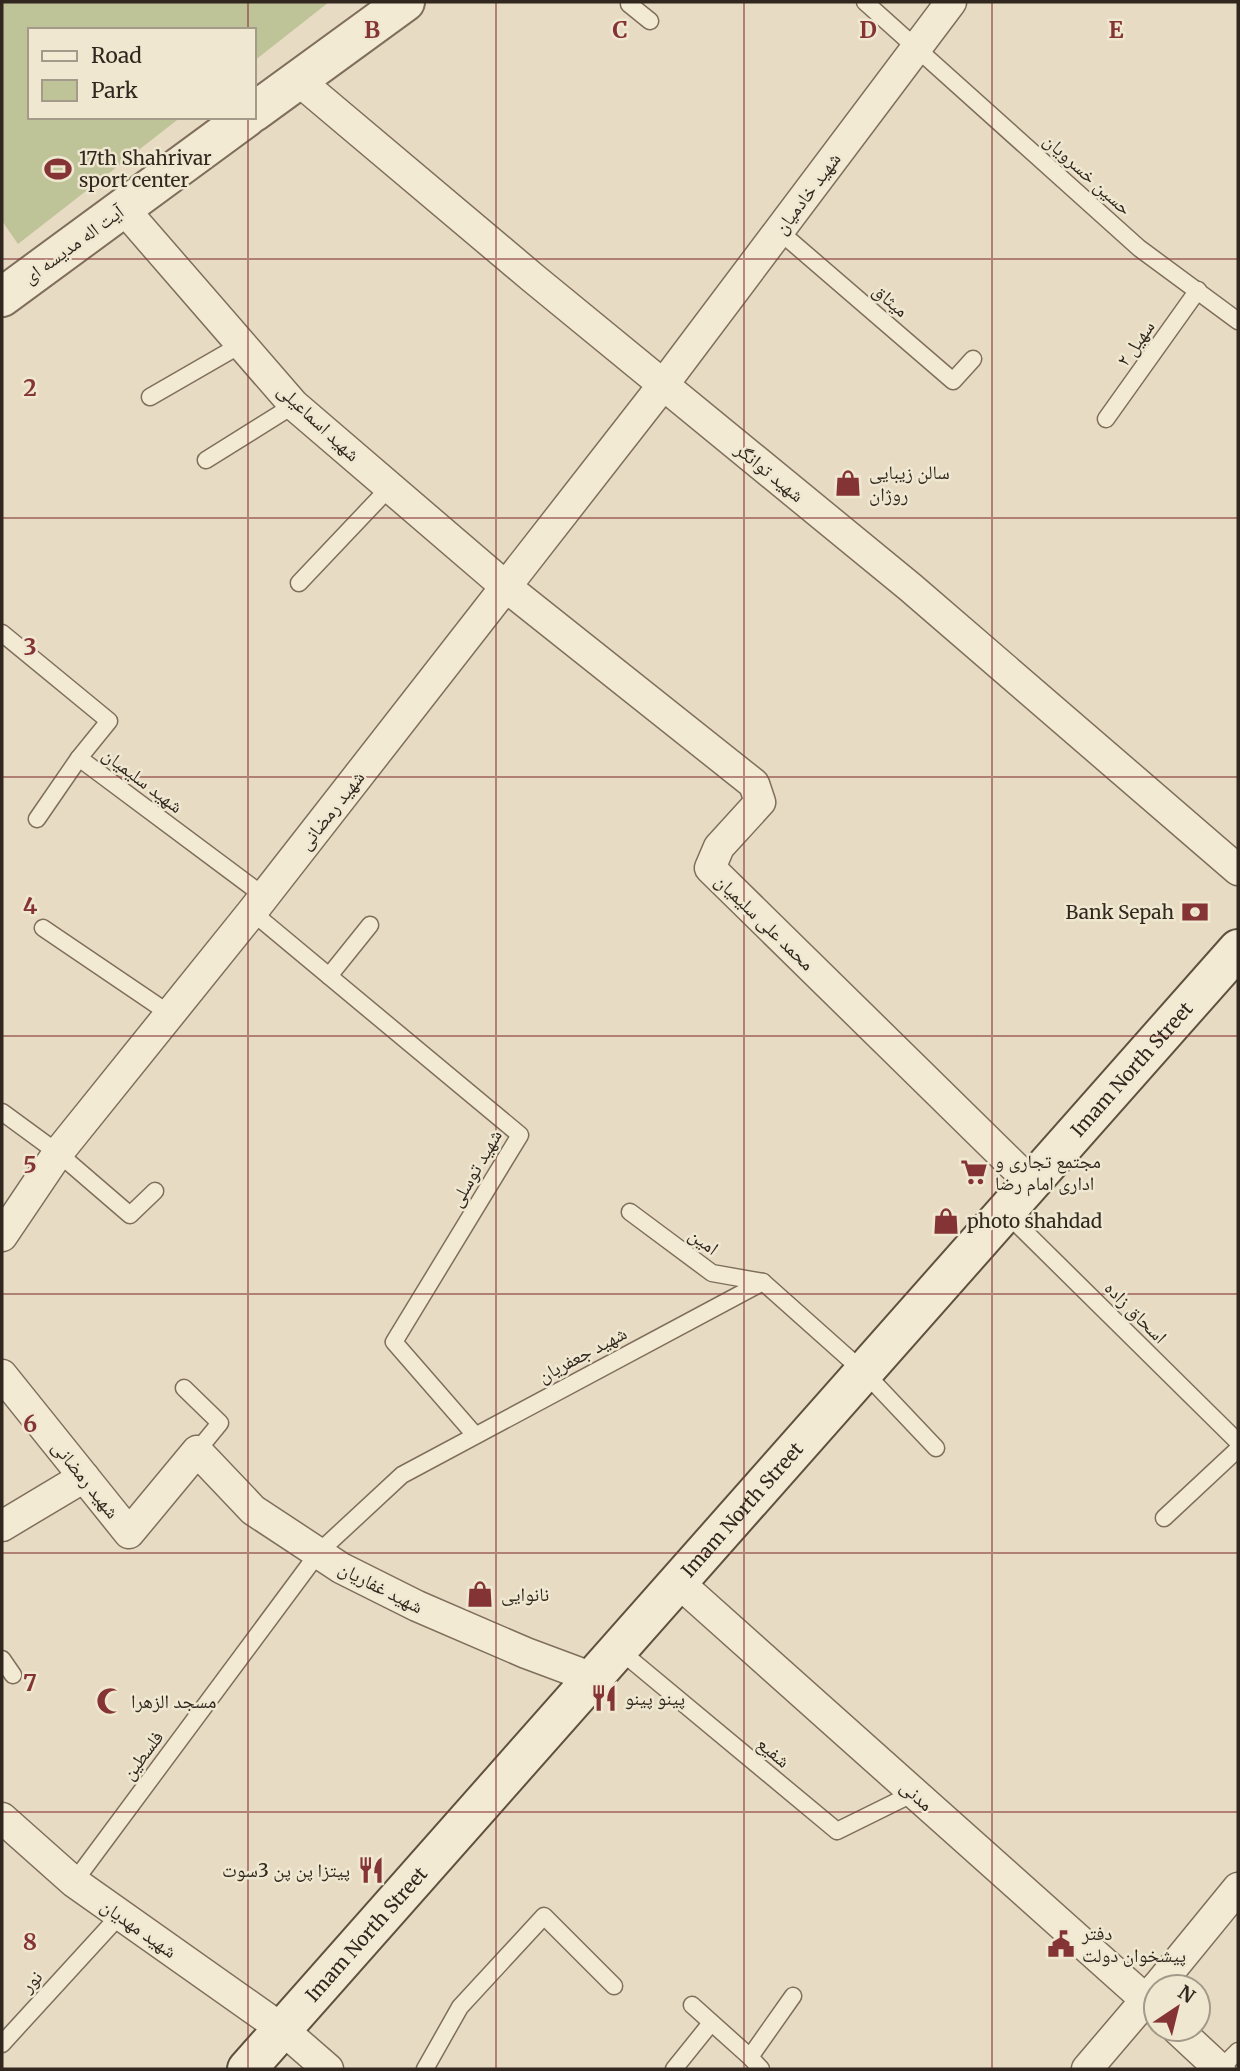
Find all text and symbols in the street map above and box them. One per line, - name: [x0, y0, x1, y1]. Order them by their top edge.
- text: B: [364, 15, 380, 44]
- text: C: [612, 15, 628, 44]
- text: D: [859, 15, 877, 44]
- text: E: [1108, 15, 1124, 44]
- legend: [28, 28, 256, 119]
- text: Road: [91, 42, 142, 69]
- text: Park: [91, 77, 138, 104]
- street label: حسین خسرویان: [1039, 128, 1137, 220]
- place label: 17th Shahrivar sport center: [79, 146, 212, 192]
- street label: شهید خادمیان: [768, 147, 846, 239]
- sports icon: 17th Shahrivar sport center: [43, 154, 73, 184]
- street label: آیت اله مدیسه ای: [18, 199, 129, 289]
- street label: میثاق: [868, 278, 914, 322]
- street label: سهیل ۲: [1111, 315, 1159, 371]
- text: 2: [23, 373, 37, 402]
- street label: شهید اسماعیلی: [273, 378, 365, 466]
- street label: شهید توانگر: [730, 436, 809, 507]
- place label: سالن زیبایی روژان: [869, 460, 950, 506]
- shop icon: سالن زیبایی روژان: [833, 468, 863, 498]
- text: 3: [23, 632, 37, 661]
- street label: شهید سلیمیان: [98, 742, 188, 818]
- street label: شهید رمضانی: [293, 766, 369, 854]
- street label: محمد علی سلیمیان: [710, 869, 820, 975]
- text: 4: [23, 891, 38, 920]
- bank icon: Bank Sepah: [1180, 897, 1210, 927]
- place label: Bank Sepah: [1065, 900, 1174, 924]
- street label: Imam North Street: [1066, 996, 1198, 1142]
- street label: شهید توسلی: [443, 1125, 507, 1211]
- place label: مجتمع تجاری و اداری امام رضا: [995, 1149, 1101, 1197]
- text: 5: [23, 1150, 37, 1179]
- supermarket icon: مجتمع تجاری و اداری امام رضا: [959, 1157, 989, 1187]
- shop icon: photo shahdad: [931, 1206, 961, 1236]
- place label: photo shahdad: [967, 1209, 1102, 1233]
- street label: امین: [684, 1222, 724, 1260]
- street label: اسحاق زاده: [1100, 1276, 1172, 1348]
- street label: شهید جعفریان: [533, 1321, 631, 1387]
- text: 6: [23, 1409, 37, 1438]
- street label: شهید رمضانی: [47, 1435, 125, 1523]
- street label: Imam North Street: [676, 1437, 808, 1582]
- street label: شهید غفاریان: [335, 1556, 427, 1618]
- shop icon: نانوایی: [465, 1579, 495, 1609]
- place label: نانوایی: [501, 1582, 549, 1606]
- text: 7: [23, 1668, 37, 1697]
- restaurant icon: پینو پینو: [589, 1683, 619, 1713]
- mosque icon: مسجد الزهرا: [95, 1686, 125, 1716]
- place label: پینو پینو: [625, 1686, 685, 1710]
- place label: مسجد الزهرا: [131, 1689, 217, 1713]
- street label: فلسطین: [116, 1726, 168, 1784]
- street label: شفیع: [752, 1731, 795, 1773]
- street label: مدنی: [896, 1774, 938, 1816]
- restaurant icon: پیتزا پن پن 3سوت: [356, 1855, 386, 1885]
- place label: پیتزا پن پن 3سوت: [222, 1858, 350, 1882]
- street label: Imam North Street: [300, 1861, 433, 2007]
- street label: شهید مهدیان: [96, 1893, 182, 1963]
- place label: دفتر پیشخوان دولت: [1081, 1921, 1186, 1967]
- text: 8: [23, 1927, 37, 1956]
- public building icon: دفتر پیشخوان دولت: [1046, 1929, 1076, 1959]
- street label: نور: [14, 1965, 47, 1998]
- north arrow: [1142, 1973, 1212, 2043]
- text: N: [1174, 1980, 1200, 2008]

